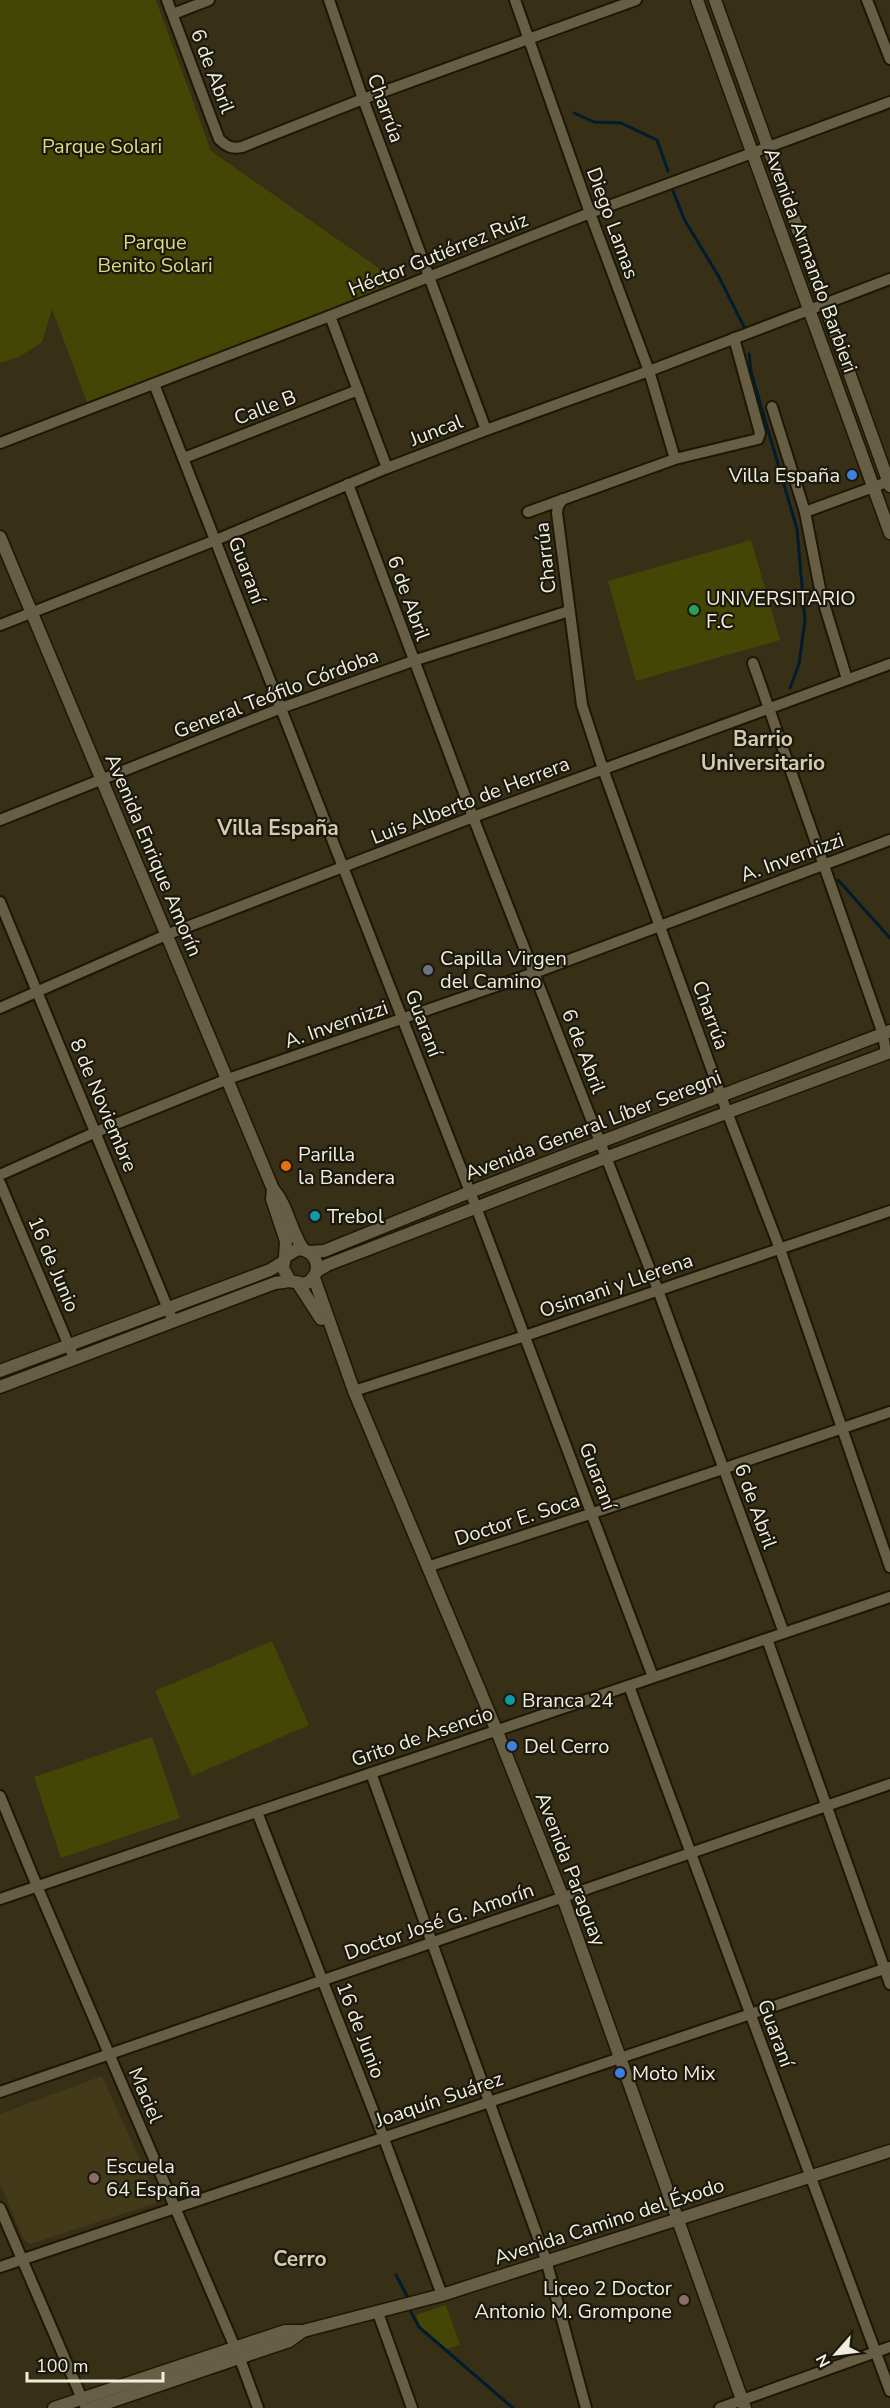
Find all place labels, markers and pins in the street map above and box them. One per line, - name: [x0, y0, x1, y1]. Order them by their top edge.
- place label: Villa España: [728, 462, 840, 489]
- marker: Villa España: [845, 468, 859, 482]
- place label: UNIVERSITARIO F.C: [706, 585, 856, 635]
- marker: UNIVERSITARIO F.C: [687, 603, 701, 617]
- place label: Capilla Virgen del Camino: [440, 945, 567, 995]
- marker: Capilla Virgen del Camino: [421, 963, 435, 977]
- place label: Parilla la Bandera: [298, 1141, 395, 1191]
- marker: Parilla la Bandera: [279, 1159, 293, 1173]
- place label: Trebol: [327, 1203, 384, 1230]
- marker: Trebol: [308, 1209, 322, 1223]
- place label: Branca 24: [522, 1687, 613, 1714]
- marker: Branca 24: [503, 1693, 517, 1707]
- place label: Del Cerro: [524, 1733, 609, 1760]
- marker: Del Cerro: [505, 1739, 519, 1753]
- place label: Moto Mix: [632, 2060, 716, 2087]
- marker: Moto Mix: [613, 2066, 627, 2080]
- place label: Escuela 64 España: [106, 2153, 201, 2203]
- marker: Escuela 64 España: [87, 2171, 101, 2185]
- place label: Liceo 2 Doctor Antonio M. Grompone: [474, 2275, 672, 2325]
- marker: Liceo 2 Doctor Antonio M. Grompone: [677, 2293, 691, 2307]

